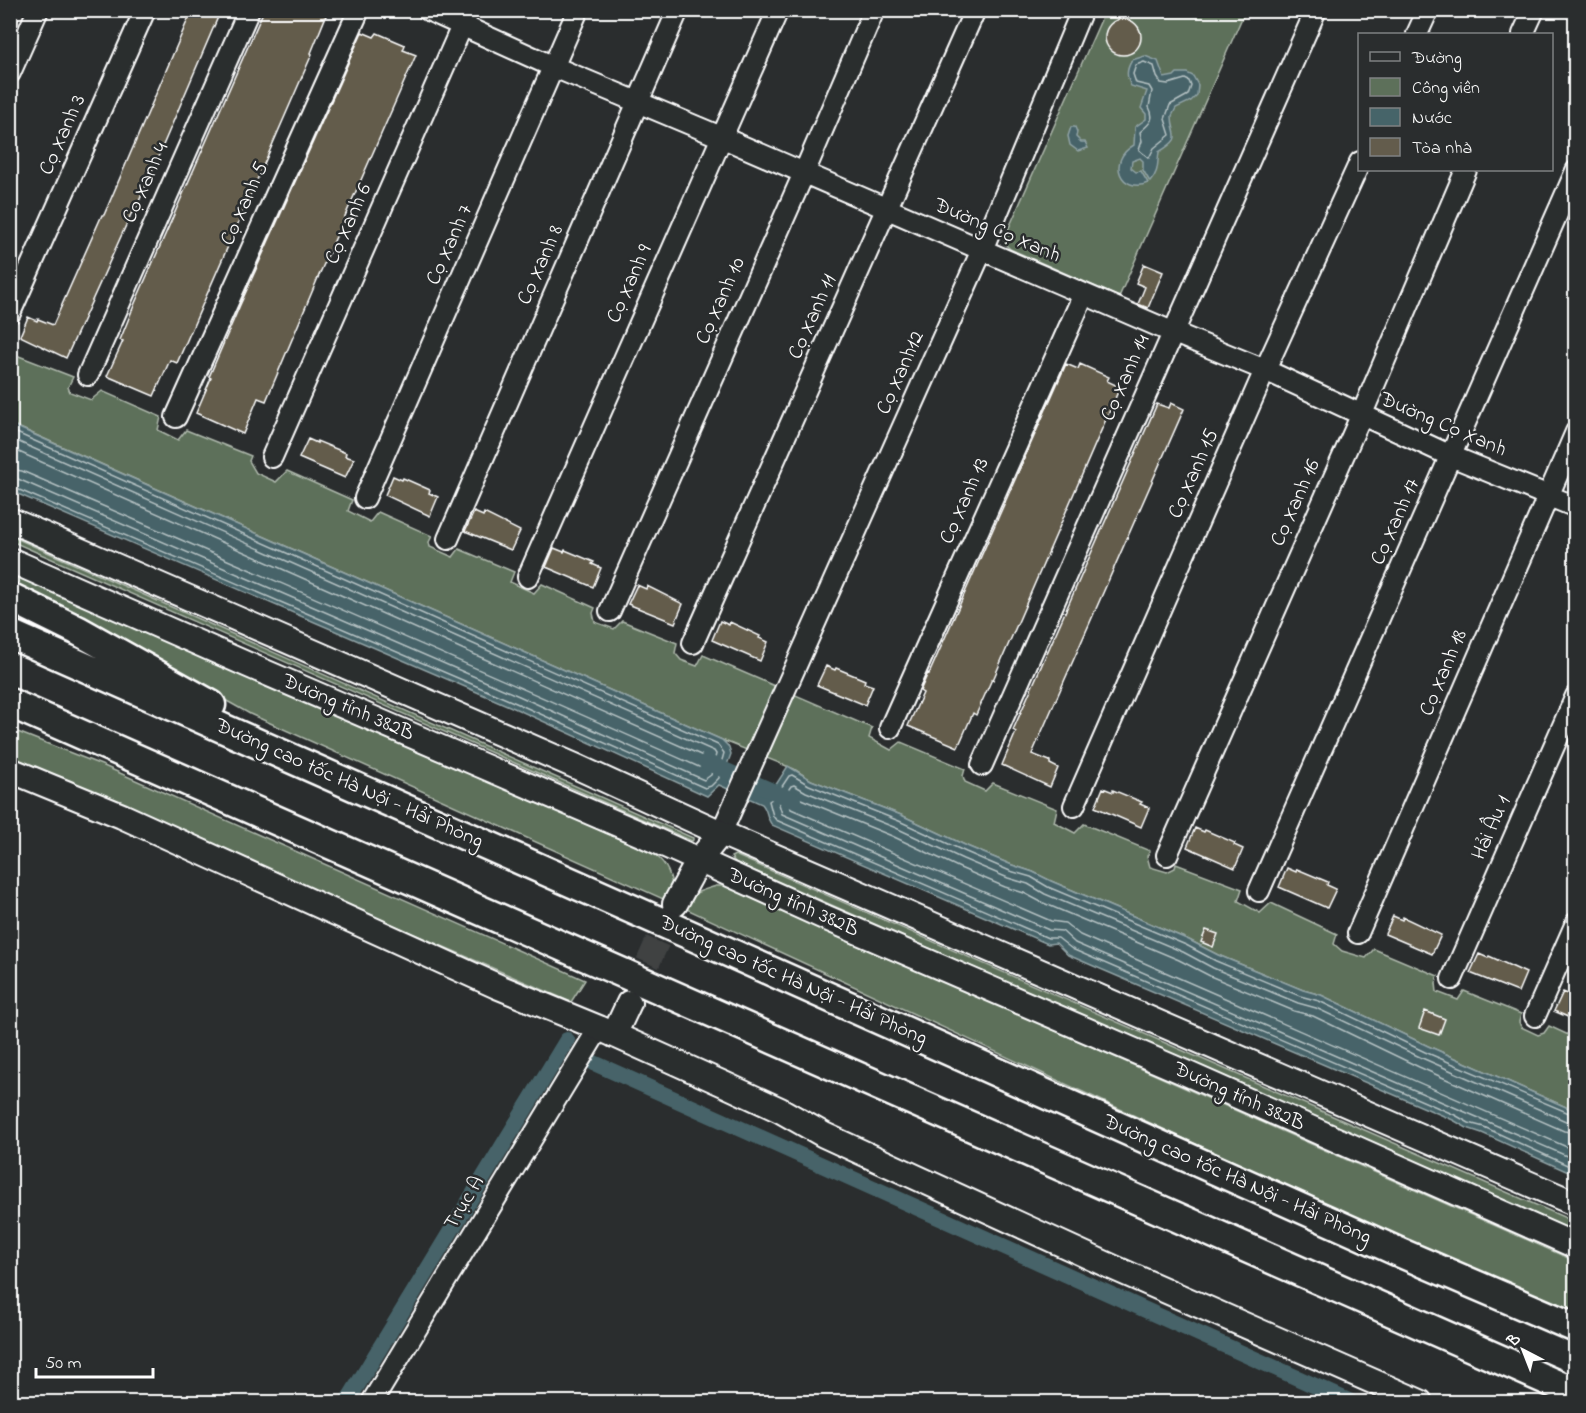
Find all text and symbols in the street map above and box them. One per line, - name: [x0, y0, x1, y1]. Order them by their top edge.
- legend: [1358, 33, 1553, 171]
- text: Đường: [1411, 46, 1462, 73]
- text: Công viên: [1412, 76, 1480, 103]
- street label: Cọ Xanh 3: [32, 90, 94, 180]
- text: Nước: [1412, 106, 1452, 132]
- text: Tòa nhà: [1412, 136, 1472, 162]
- street label: Cọ Xanh 4: [115, 138, 177, 228]
- street label: Cọ Xanh 5: [213, 157, 277, 251]
- street label: Cọ Xanh 6: [318, 179, 380, 269]
- street label: Đường Cọ Xanh: [927, 190, 1065, 273]
- street label: Cọ Xanh 7: [419, 200, 481, 290]
- street label: Cọ Xanh 8: [510, 220, 572, 310]
- street label: Cọ Xanh 9: [599, 239, 661, 328]
- street label: Cọ Xanh 10: [688, 253, 754, 349]
- street label: Cọ Xanh 11: [781, 269, 845, 364]
- street label: Cọ Xanh12: [869, 326, 933, 420]
- street label: Cọ Xanh 14: [1094, 330, 1159, 426]
- street label: Đường Cọ Xanh: [1373, 384, 1511, 467]
- street label: Cọ Xanh 15: [1161, 424, 1227, 524]
- street label: Cọ Xanh 13: [933, 453, 997, 549]
- street label: Cọ Xanh 16: [1263, 455, 1329, 551]
- street label: Cọ Xanh 17: [1364, 474, 1429, 570]
- street label: Cọ Xanh 18: [1412, 625, 1476, 721]
- street label: Đường tỉnh 382B: [276, 666, 419, 751]
- street label: Đường cao tốc Hà Nội - Hải Phòng: [208, 711, 488, 859]
- street label: Hải Âu 1: [1463, 790, 1520, 865]
- street label: Đường tỉnh 382B: [721, 860, 863, 947]
- street label: Đường cao tốc Hà Nội - Hải Phòng: [652, 908, 932, 1056]
- street label: Đường tỉnh 382B: [1167, 1054, 1309, 1141]
- street label: Đường cao tốc Hà Nội - Hải Phòng: [1096, 1107, 1376, 1255]
- street label: Trục A: [437, 1170, 493, 1236]
- north arrow: [1493, 1320, 1553, 1380]
- text: B: [1502, 1328, 1526, 1354]
- scale bar: [36, 1341, 153, 1379]
- text: 50 m: [45, 1351, 82, 1377]

